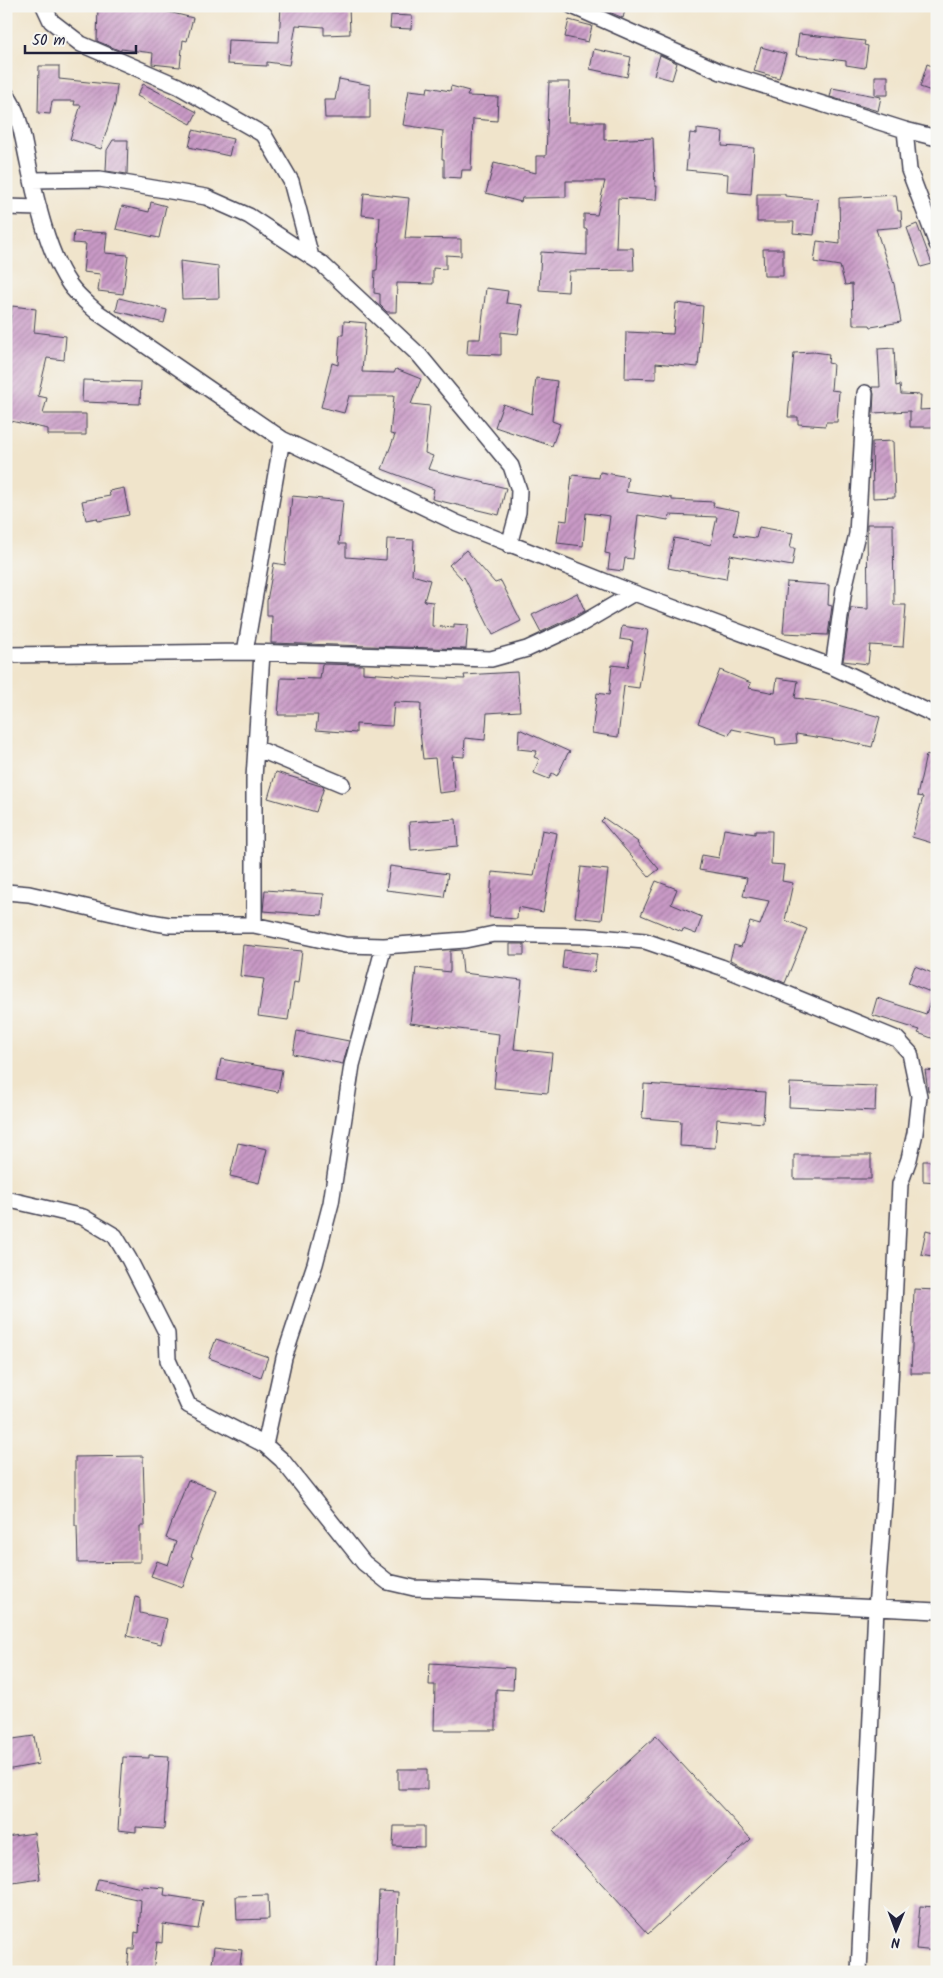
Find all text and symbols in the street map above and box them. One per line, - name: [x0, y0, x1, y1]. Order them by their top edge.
- scale bar: [25, 22, 136, 54]
- text: 50 m: [32, 29, 66, 53]
- north arrow: [870, 1906, 920, 1956]
- text: N: [891, 1931, 900, 1953]

